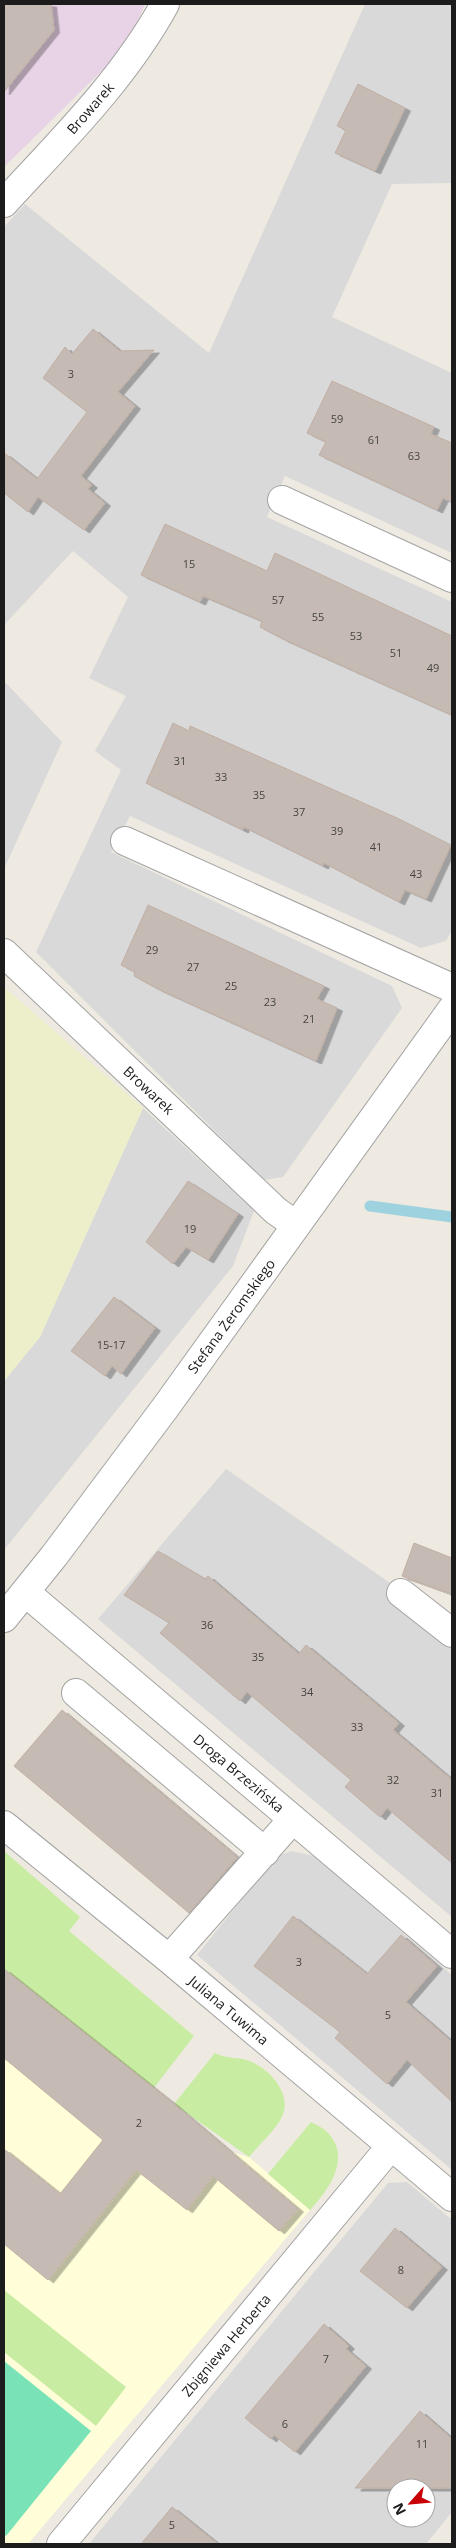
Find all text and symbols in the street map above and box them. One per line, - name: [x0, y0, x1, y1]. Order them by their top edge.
- street label: Browarek: [62, 78, 118, 138]
- house number: 3: [68, 366, 74, 381]
- house number: 59: [331, 411, 343, 426]
- house number: 61: [368, 432, 380, 447]
- house number: 63: [408, 448, 420, 463]
- house number: 15: [183, 556, 195, 571]
- house number: 57: [272, 592, 284, 607]
- house number: 55: [312, 609, 324, 624]
- house number: 53: [350, 628, 362, 643]
- house number: 51: [390, 645, 402, 660]
- house number: 49: [427, 660, 439, 675]
- house number: 31: [174, 753, 186, 768]
- house number: 33: [215, 769, 227, 784]
- house number: 35: [253, 787, 265, 802]
- house number: 37: [293, 804, 305, 819]
- house number: 39: [331, 823, 343, 838]
- house number: 41: [370, 839, 382, 854]
- house number: 43: [410, 866, 422, 881]
- house number: 29: [146, 942, 158, 957]
- house number: 27: [187, 959, 199, 974]
- house number: 25: [225, 978, 237, 993]
- house number: 23: [264, 994, 276, 1009]
- house number: 21: [303, 1011, 315, 1026]
- street label: Browarek: [120, 1062, 179, 1119]
- house number: 19: [184, 1221, 196, 1236]
- street label: Stefana Żeromskiego: [183, 1255, 279, 1377]
- house number: 15-17: [97, 1337, 125, 1352]
- house number: 36: [201, 1617, 213, 1632]
- house number: 35: [252, 1649, 264, 1664]
- house number: 34: [301, 1684, 314, 1699]
- house number: 33: [351, 1719, 363, 1734]
- street label: Droga Brzezińska: [190, 1729, 288, 1817]
- house number: 32: [387, 1772, 399, 1787]
- house number: 31: [431, 1785, 443, 1800]
- house number: 3: [296, 1954, 302, 1969]
- street label: Juliana Tuwima: [184, 1970, 273, 2049]
- house number: 5: [385, 2007, 391, 2022]
- house number: 2: [136, 2115, 142, 2130]
- house number: 8: [398, 2262, 404, 2277]
- street label: Zbigniewa Herberta: [177, 2290, 275, 2400]
- house number: 7: [323, 2351, 329, 2366]
- house number: 6: [282, 2416, 288, 2431]
- house number: 11: [416, 2436, 428, 2451]
- north arrow: [386, 2478, 436, 2528]
- text: N: [388, 2500, 410, 2519]
- house number: 5: [169, 2517, 175, 2532]

